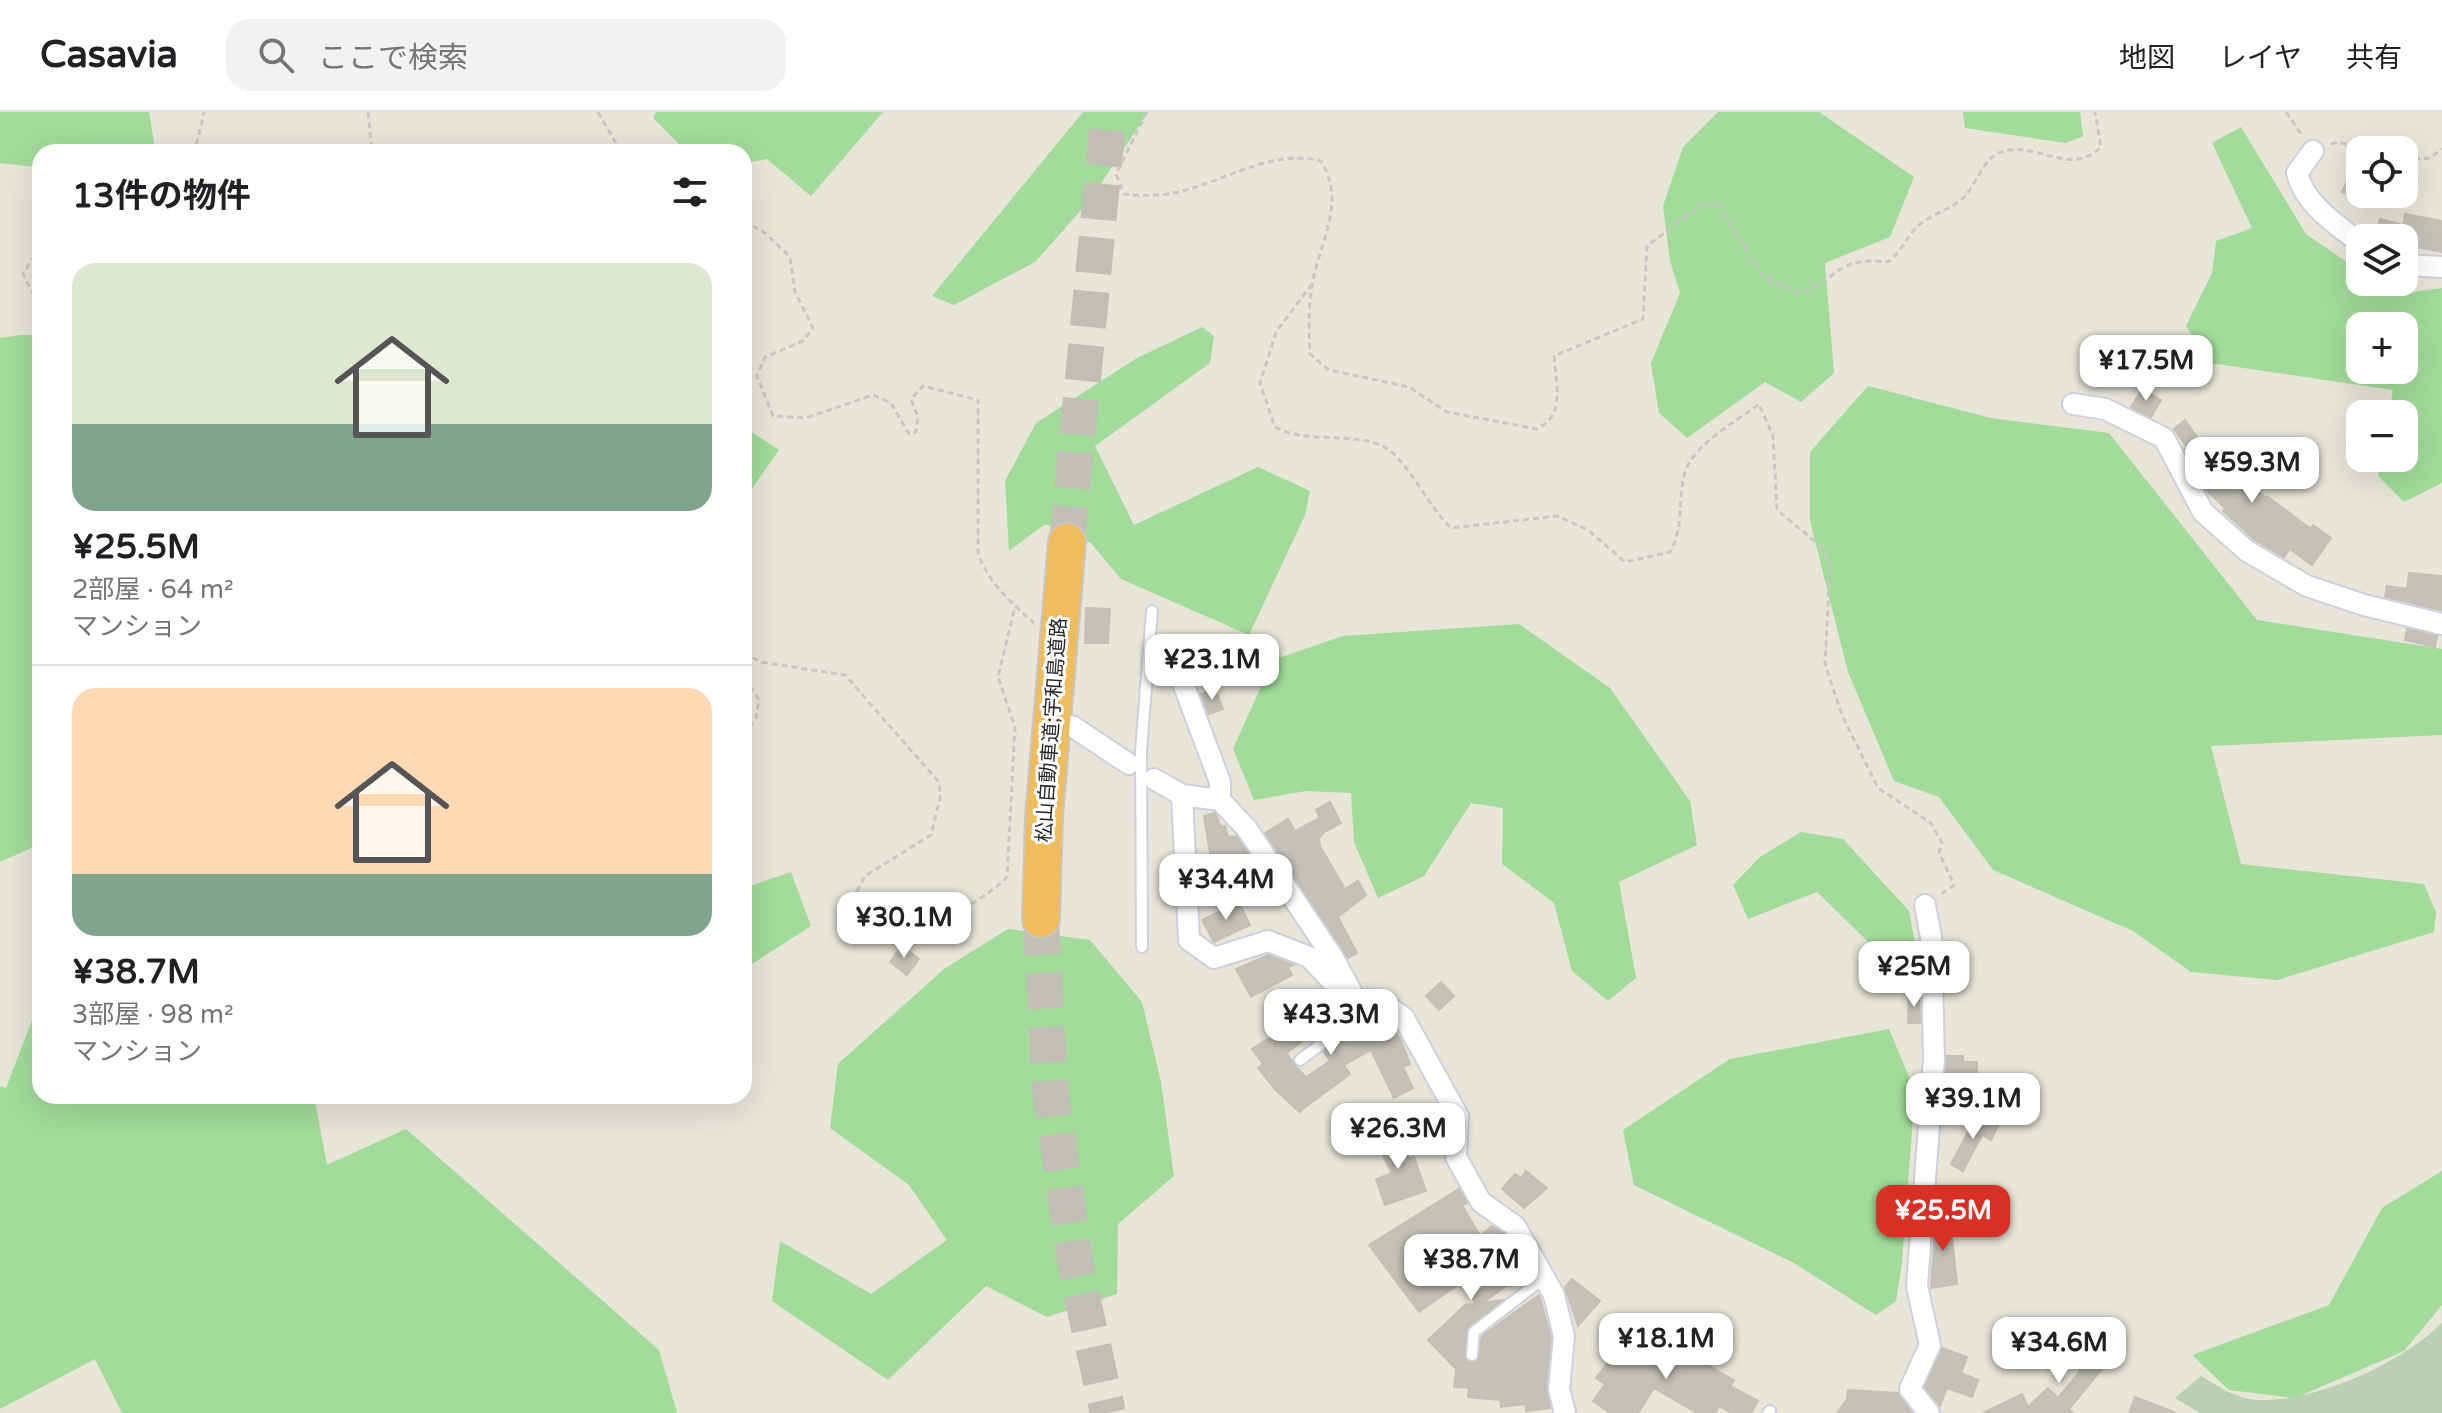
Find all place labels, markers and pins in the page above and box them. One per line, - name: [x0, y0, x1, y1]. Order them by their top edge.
- pin: ¥17.5M: [2081, 335, 2211, 403]
- pin: ¥59.3M: [2187, 437, 2317, 505]
- pin: ¥23.1M: [1147, 634, 1277, 702]
- pin: ¥34.4M: [1161, 854, 1291, 922]
- pin: ¥30.1M: [839, 892, 969, 960]
- pin: ¥25M: [1867, 941, 1961, 1009]
- pin: ¥43.3M: [1266, 989, 1396, 1057]
- pin: ¥39.1M: [1908, 1073, 2038, 1141]
- pin: ¥26.3M: [1333, 1103, 1463, 1171]
- pin: ¥25.5M: [1878, 1185, 2008, 1253]
- pin: ¥38.7M: [1406, 1234, 1536, 1302]
- pin: ¥18.1M: [1601, 1313, 1731, 1381]
- pin: ¥34.6M: [1994, 1317, 2124, 1385]

